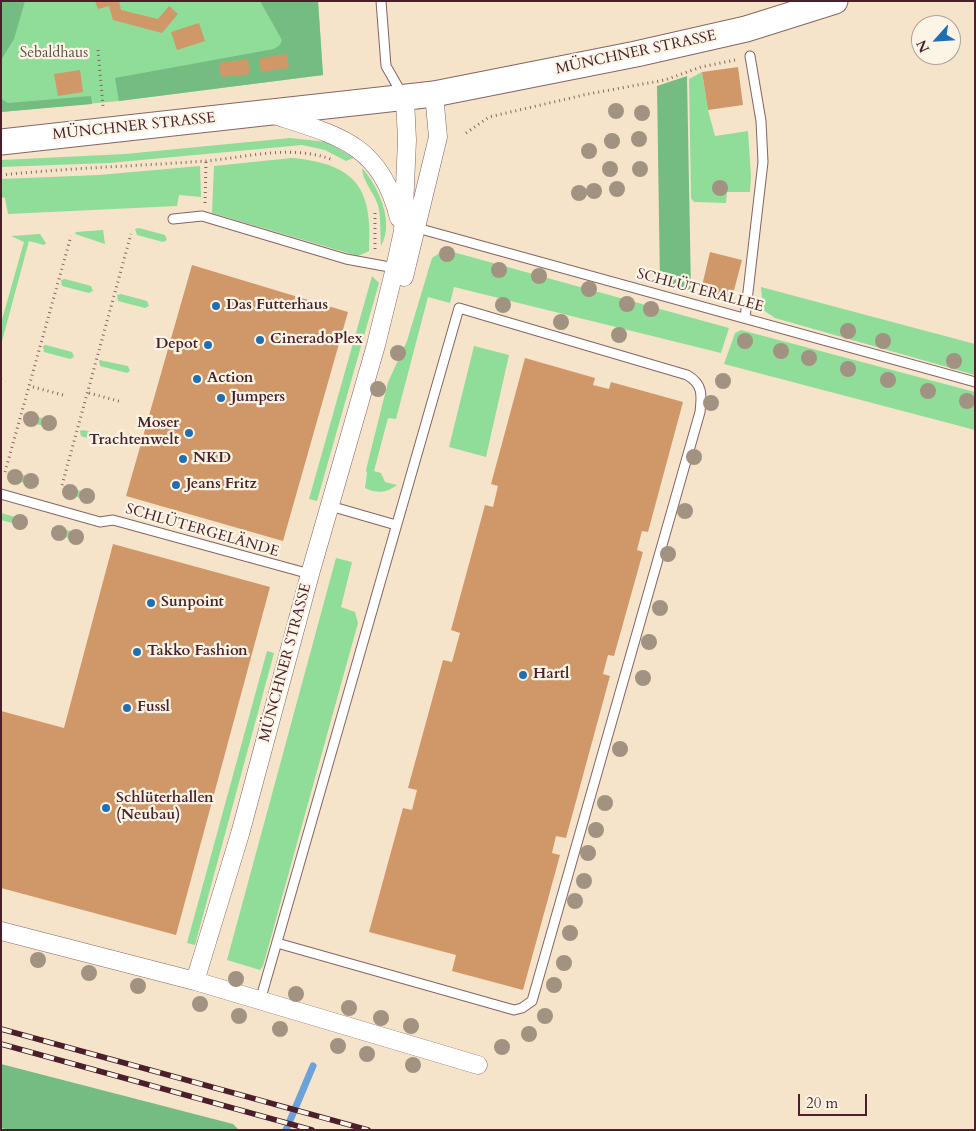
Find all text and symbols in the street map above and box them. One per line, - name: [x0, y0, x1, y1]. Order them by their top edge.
- north arrow: [911, 15, 961, 65]
- street label: MÜNCHNER STRASSE: [554, 27, 718, 79]
- text: N: [912, 37, 934, 56]
- park label: Sebaldhaus: [20, 45, 88, 63]
- street label: MÜNCHNER STRASSE: [52, 110, 216, 144]
- street label: SCHLÜTERALLEE: [634, 265, 766, 317]
- place label: Das Futterhaus: [226, 297, 328, 315]
- marker: Das Futterhaus: [210, 300, 222, 312]
- place label: CineradoPlex: [270, 331, 363, 349]
- marker: CineradoPlex: [254, 334, 266, 346]
- place label: Depot: [155, 336, 198, 354]
- marker: Depot: [202, 339, 214, 351]
- place label: Action: [207, 370, 253, 388]
- marker: Action: [191, 373, 203, 385]
- place label: Jumpers: [231, 389, 285, 407]
- marker: Jumpers: [215, 392, 227, 404]
- place label: Moser Trachtenwelt: [89, 415, 179, 450]
- marker: Moser Trachtenwelt: [183, 427, 195, 439]
- place label: NKD: [193, 450, 231, 468]
- marker: NKD: [177, 453, 189, 465]
- place label: Jeans Fritz: [186, 476, 257, 494]
- marker: Jeans Fritz: [170, 479, 182, 491]
- street label: SCHLÜTERGELÄNDE: [123, 500, 281, 562]
- street label: MÜNCHNER STRASSE: [256, 582, 316, 744]
- place label: Sunpoint: [161, 594, 224, 612]
- marker: Sunpoint: [145, 597, 157, 609]
- place label: Takko Fashion: [147, 643, 248, 661]
- marker: Takko Fashion: [131, 646, 143, 658]
- place label: Hartl: [533, 666, 569, 684]
- marker: Hartl: [517, 669, 529, 681]
- place label: Fussl: [137, 699, 170, 717]
- marker: Fussl: [121, 702, 133, 714]
- place label: Schlüterhallen (Neubau): [116, 790, 214, 825]
- marker: Schlüterhallen (Neubau): [100, 802, 112, 814]
- scale bar: [801, 1084, 870, 1116]
- text: 20 m: [806, 1093, 838, 1113]

